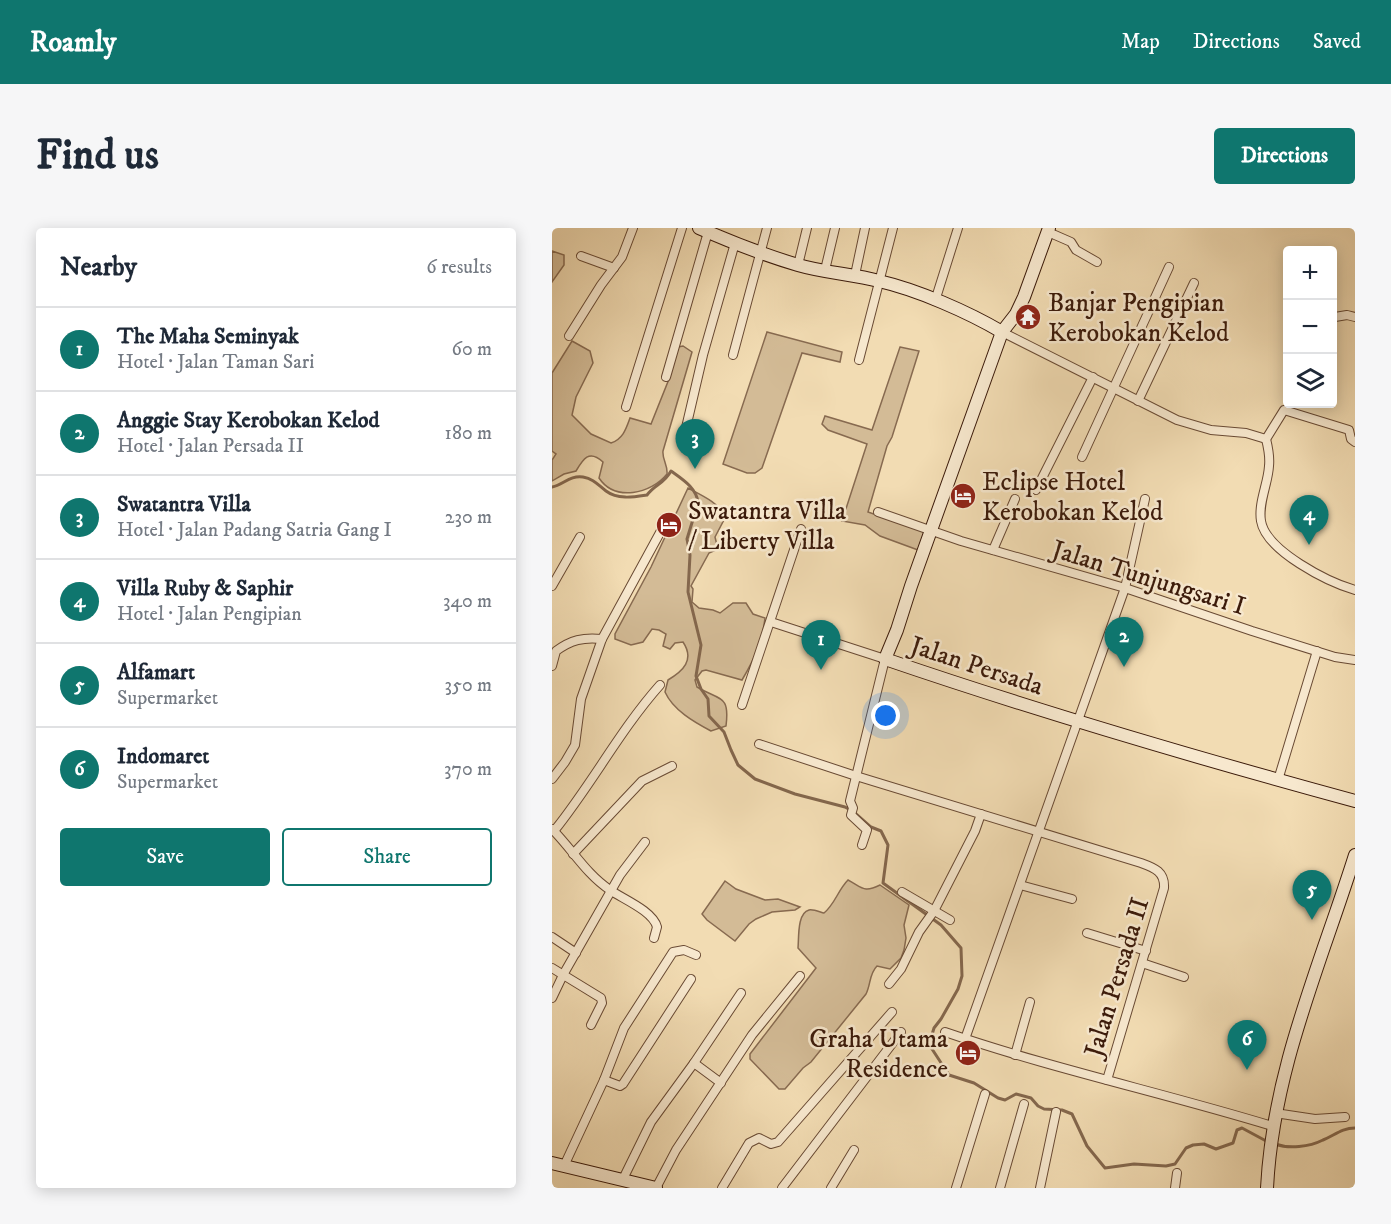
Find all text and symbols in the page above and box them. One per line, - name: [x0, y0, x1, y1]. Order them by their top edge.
- text: Roamly: [30, 25, 116, 60]
- text: Map: [1121, 29, 1160, 55]
- text: Directions: [1193, 29, 1280, 55]
- text: Saved: [1313, 29, 1361, 55]
- button: Directions: [1214, 128, 1355, 184]
- text: Find us: [36, 130, 159, 182]
- map controls: [1283, 246, 1337, 408]
- button: +: [1283, 246, 1337, 300]
- text: Nearby: [60, 251, 137, 284]
- text: 6 results: [426, 255, 492, 280]
- place label: Banjar Pengipian Kerobokan Kelod: [1048, 287, 1229, 350]
- button: −: [1283, 300, 1337, 354]
- temple icon: Banjar Pengipian Kerobokan Kelod: [1013, 302, 1043, 332]
- text: The Maha Seminyak: [117, 323, 299, 350]
- text: 1: [76, 337, 83, 362]
- text: 60 m: [452, 337, 492, 362]
- text: Hotel · Jalan Taman Sari: [117, 350, 314, 375]
- button: layers: [1283, 354, 1337, 408]
- text: Anggie Stay Kerobokan Kelod: [117, 407, 380, 434]
- pin: 3: [676, 420, 714, 469]
- text: 2: [75, 421, 84, 446]
- text: 180 m: [445, 421, 492, 446]
- text: Hotel · Jalan Persada II: [117, 434, 304, 459]
- place label: Eclipse Hotel Kerobokan Kelod: [982, 466, 1163, 529]
- hotel icon: Eclipse Hotel Kerobokan Kelod: [948, 481, 978, 511]
- text: Swatantra Villa: [117, 491, 251, 518]
- place label: Swatantra Villa / Liberty Villa: [688, 495, 846, 558]
- pin: 4: [1290, 496, 1329, 545]
- text: 3: [76, 505, 83, 530]
- text: 230 m: [445, 505, 492, 530]
- hotel icon: Swatantra Villa / Liberty Villa: [654, 510, 684, 540]
- text: Hotel · Jalan Padang Satria Gang I: [117, 518, 392, 543]
- street label: Jalan Tunjungsari I: [1046, 533, 1249, 623]
- text: Villa Ruby & Saphir: [117, 575, 293, 602]
- text: 4: [74, 589, 85, 614]
- text: 340 m: [443, 589, 492, 614]
- text: Hotel · Jalan Pengipian: [117, 602, 302, 627]
- pin: 2: [1104, 618, 1144, 667]
- pin: 1: [802, 620, 840, 670]
- street label: Jalan Persada: [904, 629, 1047, 703]
- text: Alfamart: [117, 659, 195, 686]
- text: 5: [75, 673, 84, 698]
- text: 350 m: [445, 673, 492, 698]
- text: Supermarket: [117, 686, 218, 711]
- your location: [871, 701, 900, 730]
- text: Indomaret: [117, 743, 209, 770]
- text: 6: [74, 757, 85, 782]
- text: 370 m: [444, 757, 492, 782]
- text: Supermarket: [117, 770, 218, 795]
- button: Save: [60, 828, 270, 886]
- button: Share: [282, 828, 492, 886]
- pin: 5: [1292, 870, 1332, 920]
- street label: Jalan Persada II: [1077, 894, 1157, 1063]
- pin: 6: [1228, 1020, 1266, 1070]
- place label: Graha Utama Residence: [809, 1023, 948, 1086]
- hotel icon: Graha Utama Residence: [953, 1038, 983, 1068]

